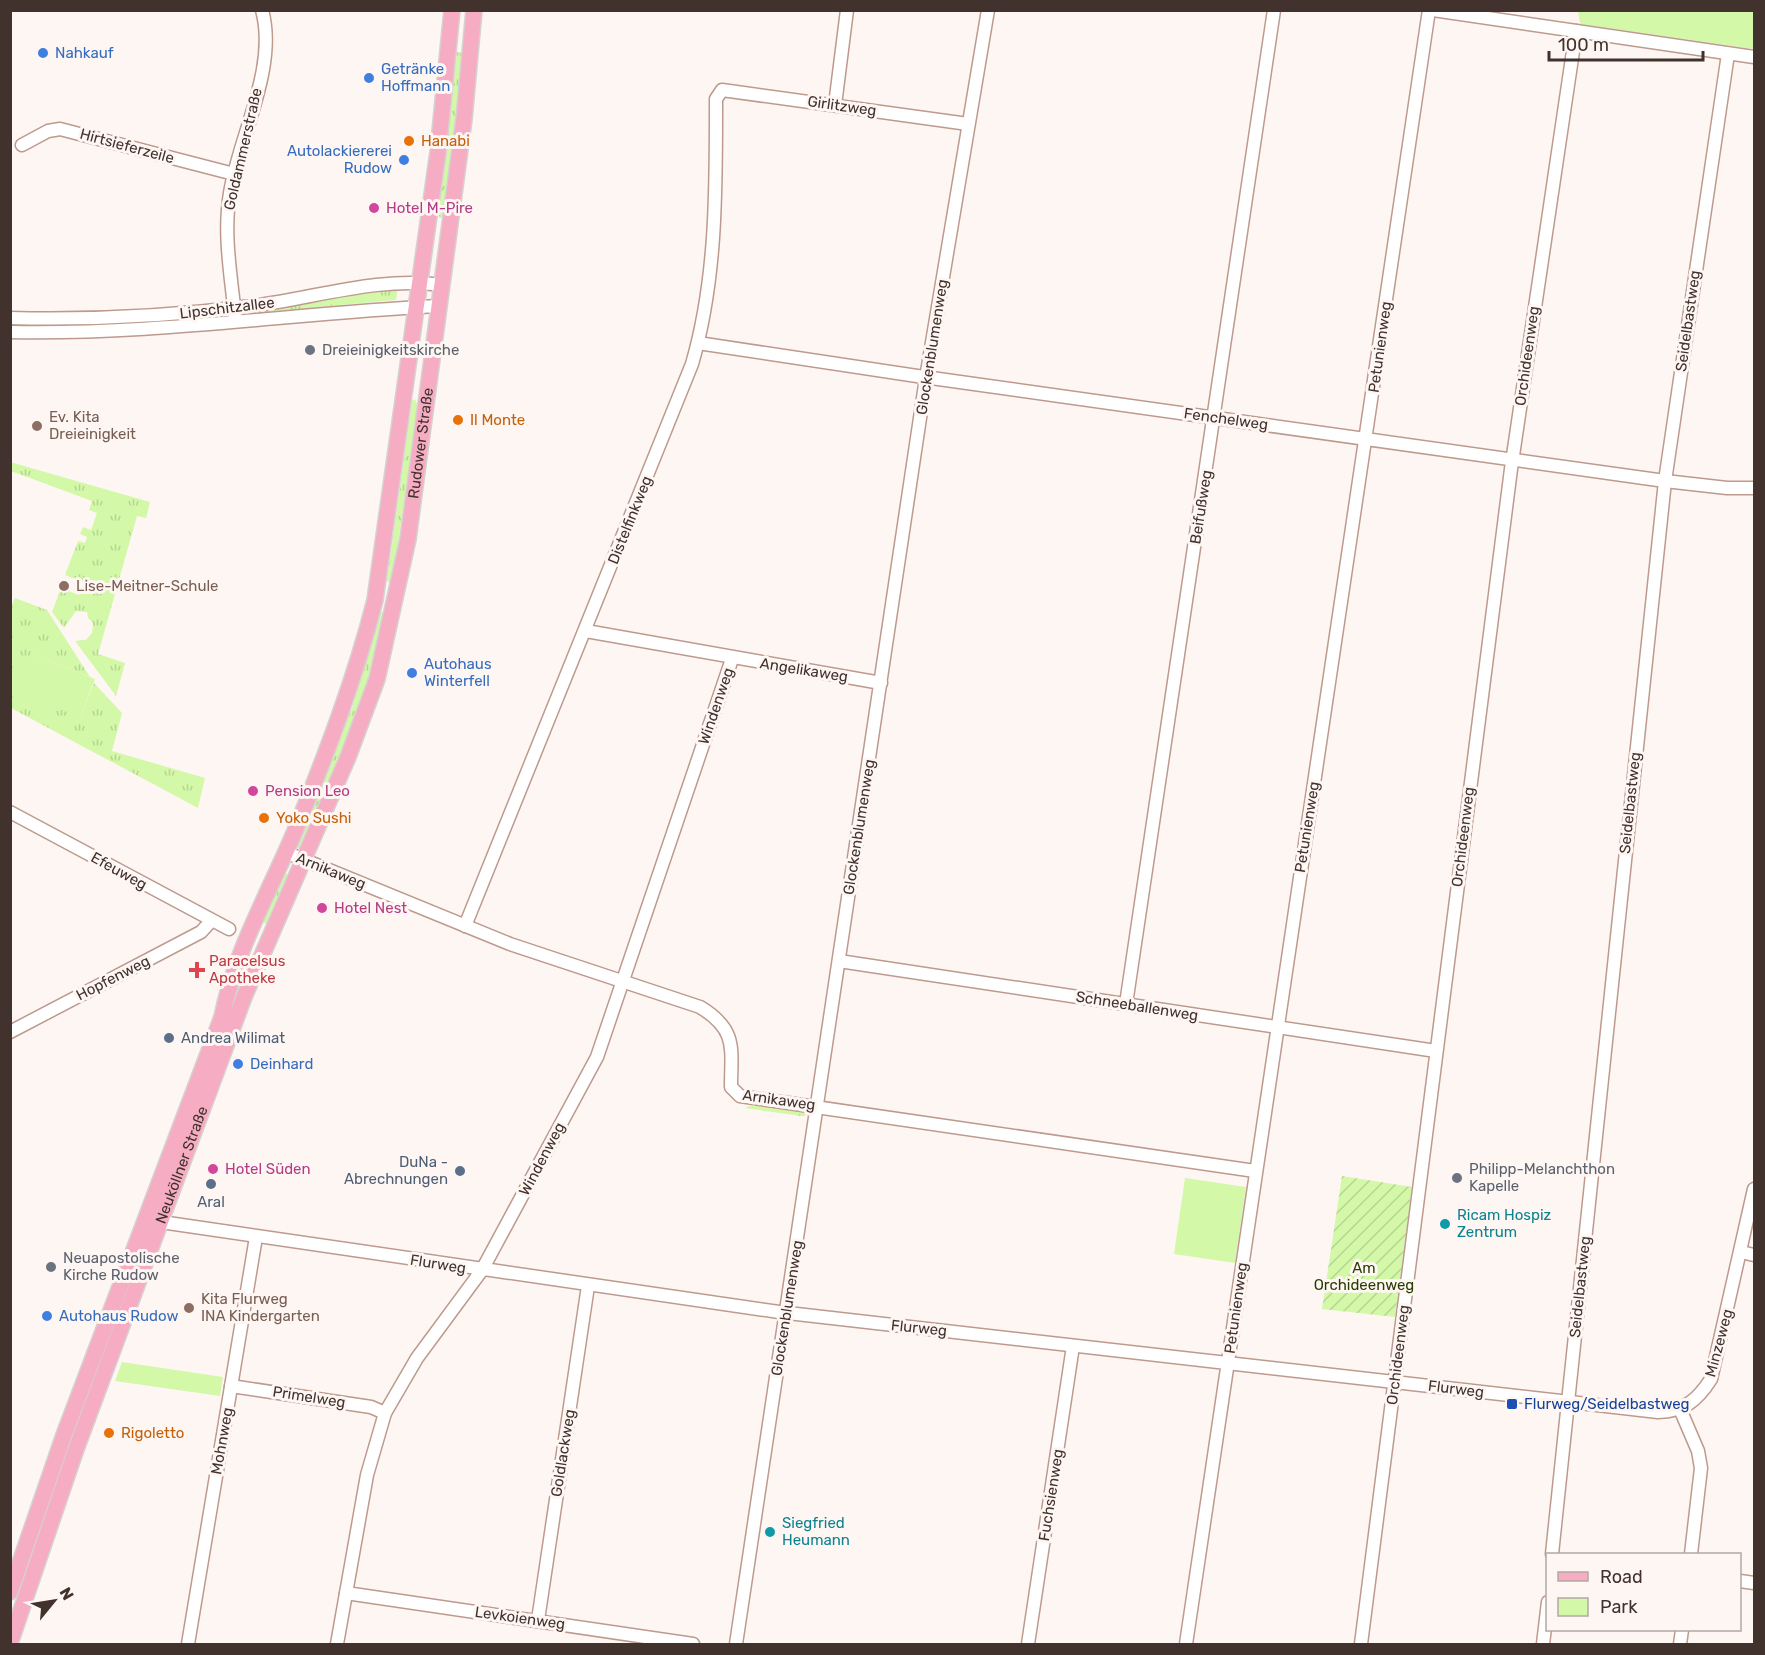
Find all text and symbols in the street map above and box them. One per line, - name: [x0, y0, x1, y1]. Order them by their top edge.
- scale bar: [1549, 24, 1704, 62]
- text: 100 m: [1558, 34, 1609, 56]
- place label: Nahkauf: [55, 44, 114, 62]
- marker: Nahkauf: [36, 46, 50, 60]
- place label: Getränke Hoffmann: [381, 60, 450, 95]
- marker: Getränke Hoffmann: [362, 71, 376, 85]
- street label: Goldammerstraße: [220, 86, 266, 212]
- street label: Girlitzweg: [806, 92, 878, 120]
- street label: Hirtsieferzeile: [78, 125, 176, 167]
- place label: Hanabi: [421, 132, 470, 150]
- marker: Hanabi: [402, 134, 416, 148]
- place label: Autolackiererei Rudow: [287, 142, 392, 177]
- marker: Autolackiererei Rudow: [397, 153, 411, 167]
- place label: Hotel M-Pire: [386, 199, 473, 217]
- marker: Hotel M-Pire: [367, 201, 381, 215]
- street label: Seidelbastweg: [1672, 269, 1704, 373]
- street label: Glockenblumenweg: [912, 278, 952, 416]
- street label: Lipschitzallee: [178, 293, 276, 323]
- street label: Petunienweg: [1365, 300, 1395, 394]
- street label: Orchideenweg: [1511, 305, 1543, 407]
- place label: Dreieinigkeitskirche: [322, 341, 459, 359]
- marker: Dreieinigkeitskirche: [303, 343, 317, 357]
- street label: Rudower Straße: [404, 387, 437, 500]
- street label: Fenchelweg: [1183, 404, 1269, 434]
- place label: Ev. Kita Dreieinigkeit: [49, 408, 136, 443]
- place label: Il Monte: [470, 411, 525, 429]
- marker: Il Monte: [451, 413, 465, 427]
- marker: Ev. Kita Dreieinigkeit: [30, 419, 44, 433]
- street label: Beifußweg: [1186, 469, 1216, 545]
- street label: Distelfinkweg: [604, 473, 656, 567]
- place label: Lise-Meitner-Schule: [76, 577, 219, 595]
- marker: Lise-Meitner-Schule: [57, 579, 71, 593]
- street label: Angelikaweg: [759, 654, 849, 686]
- place label: Autohaus Winterfell: [424, 655, 492, 690]
- street label: Windenweg: [694, 665, 738, 747]
- marker: Autohaus Winterfell: [405, 666, 419, 680]
- street label: Seidelbastweg: [1616, 751, 1644, 855]
- street label: Glockenblumenweg: [839, 758, 879, 896]
- street label: Petunienweg: [1291, 780, 1323, 874]
- place label: Pension Leo: [265, 782, 350, 800]
- marker: Pension Leo: [246, 784, 260, 798]
- street label: Orchideenweg: [1448, 786, 1478, 888]
- place label: Yoko Sushi: [276, 809, 351, 827]
- marker: Yoko Sushi: [257, 811, 271, 825]
- street label: Efeuweg: [88, 848, 150, 894]
- street label: Arnikaweg: [294, 849, 368, 893]
- place label: Hotel Nest: [334, 899, 407, 917]
- marker: Hotel Nest: [315, 901, 329, 915]
- street label: Hopfenweg: [73, 952, 153, 1004]
- place label: Paracelsus Apotheke: [209, 952, 286, 987]
- marker: Paracelsus Apotheke: [190, 963, 204, 977]
- street label: Schneeballenweg: [1075, 987, 1199, 1025]
- place label: Andrea Wilimat: [181, 1029, 285, 1047]
- marker: Andrea Wilimat: [162, 1031, 176, 1045]
- place label: Deinhard: [250, 1055, 313, 1073]
- marker: Deinhard: [231, 1057, 245, 1071]
- street label: Arnikaweg: [741, 1086, 817, 1114]
- street label: Neuköllner Straße: [152, 1104, 212, 1226]
- street label: Windenweg: [515, 1119, 569, 1199]
- place label: DuNa - Abrechnungen: [344, 1153, 448, 1188]
- place label: Hotel Süden: [225, 1160, 311, 1178]
- place label: Philipp-Melanchthon Kapelle: [1469, 1160, 1615, 1195]
- marker: Hotel Süden: [206, 1162, 220, 1176]
- marker: DuNa - Abrechnungen: [453, 1164, 467, 1178]
- marker: Philipp-Melanchthon Kapelle: [1450, 1171, 1464, 1185]
- marker: Aral: [204, 1177, 218, 1191]
- place label: Aral: [197, 1193, 225, 1211]
- place label: Ricam Hospiz Zentrum: [1457, 1206, 1552, 1241]
- marker: Ricam Hospiz Zentrum: [1438, 1217, 1452, 1231]
- street label: Seidelbastweg: [1566, 1235, 1594, 1339]
- street label: Glockenblumenweg: [767, 1239, 807, 1377]
- place label: Neuapostolische Kirche Rudow: [63, 1249, 180, 1284]
- street label: Flurweg: [409, 1251, 467, 1277]
- park label: Am Orchideenweg: [1314, 1259, 1414, 1294]
- marker: Neuapostolische Kirche Rudow: [44, 1260, 58, 1274]
- street label: Petunienweg: [1221, 1261, 1251, 1355]
- place label: Kita Flurweg INA Kindergarten: [201, 1290, 320, 1325]
- marker: Kita Flurweg INA Kindergarten: [182, 1301, 196, 1315]
- street label: Orchideenweg: [1383, 1304, 1413, 1406]
- place label: Autohaus Rudow: [59, 1307, 178, 1325]
- street label: Minzeweg: [1701, 1307, 1737, 1379]
- marker: Autohaus Rudow: [40, 1309, 54, 1323]
- street label: Flurweg: [890, 1316, 948, 1340]
- street label: Flurweg: [1427, 1377, 1485, 1401]
- street label: Primelweg: [271, 1382, 347, 1412]
- place label: Flurweg/Seidelbastweg: [1524, 1395, 1690, 1413]
- marker: Flurweg/Seidelbastweg: [1505, 1397, 1519, 1411]
- street label: Mohnweg: [207, 1406, 237, 1476]
- street label: Goldlackweg: [547, 1408, 579, 1498]
- place label: Rigoletto: [121, 1424, 184, 1442]
- marker: Rigoletto: [102, 1426, 116, 1440]
- street label: Fuchsienweg: [1035, 1448, 1067, 1542]
- place label: Siegfried Heumann: [782, 1514, 850, 1549]
- marker: Siegfried Heumann: [763, 1525, 777, 1539]
- legend: [1546, 1553, 1741, 1631]
- text: Road: [1600, 1566, 1643, 1588]
- north arrow: [24, 1571, 84, 1631]
- text: N: [55, 1584, 78, 1603]
- text: Park: [1600, 1596, 1638, 1618]
- street label: Levkoienweg: [474, 1603, 566, 1633]

